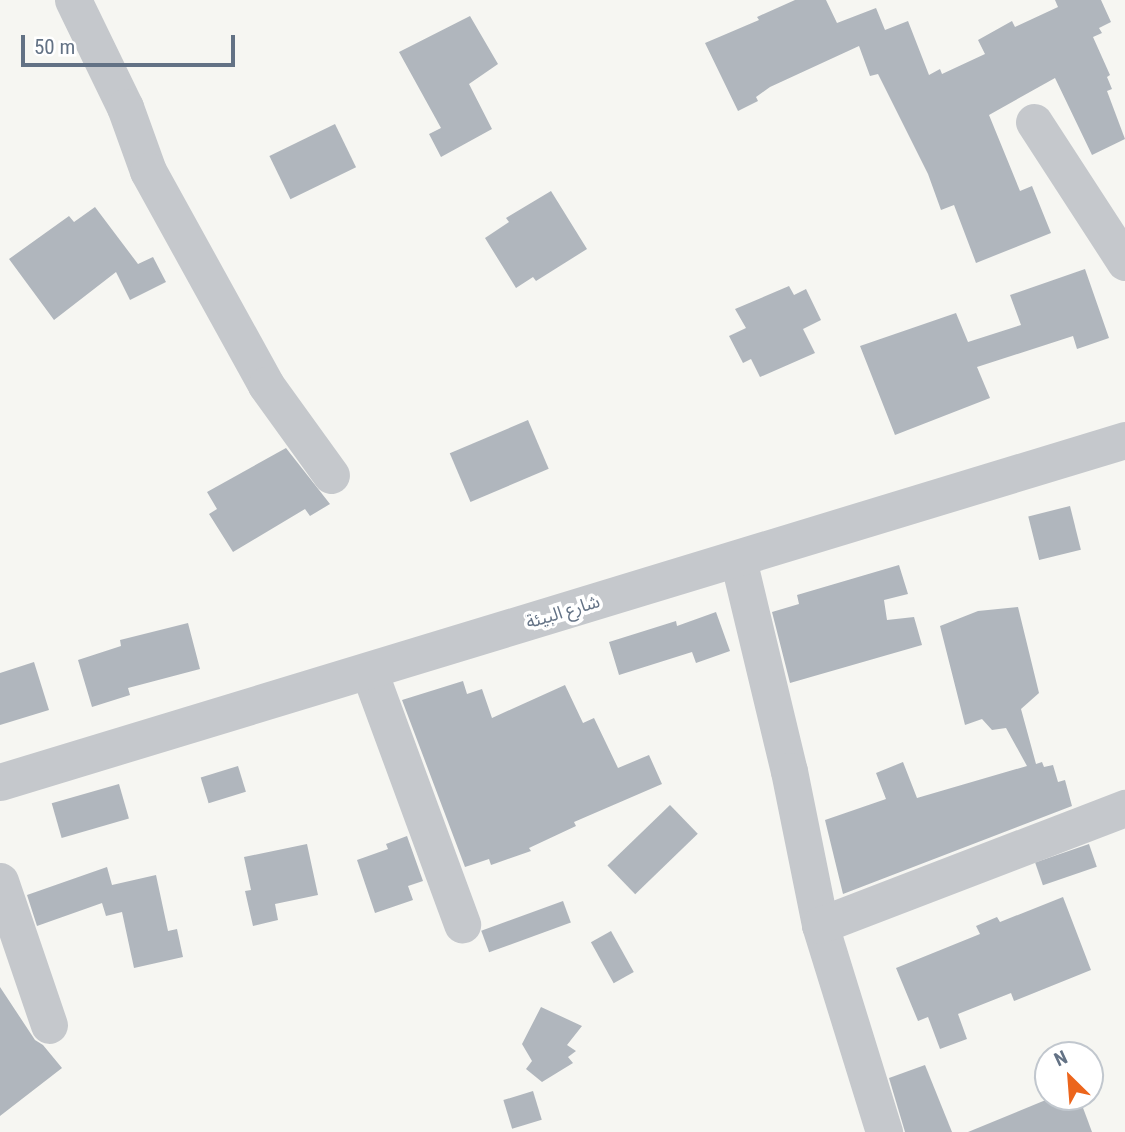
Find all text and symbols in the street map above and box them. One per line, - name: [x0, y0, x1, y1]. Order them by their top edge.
- scale bar: [24, 21, 238, 65]
- text: 50 m: [34, 35, 75, 59]
- street label: شارع البيئة: [524, 591, 602, 633]
- north arrow: [1034, 1041, 1104, 1111]
- text: N: [1051, 1045, 1071, 1071]

